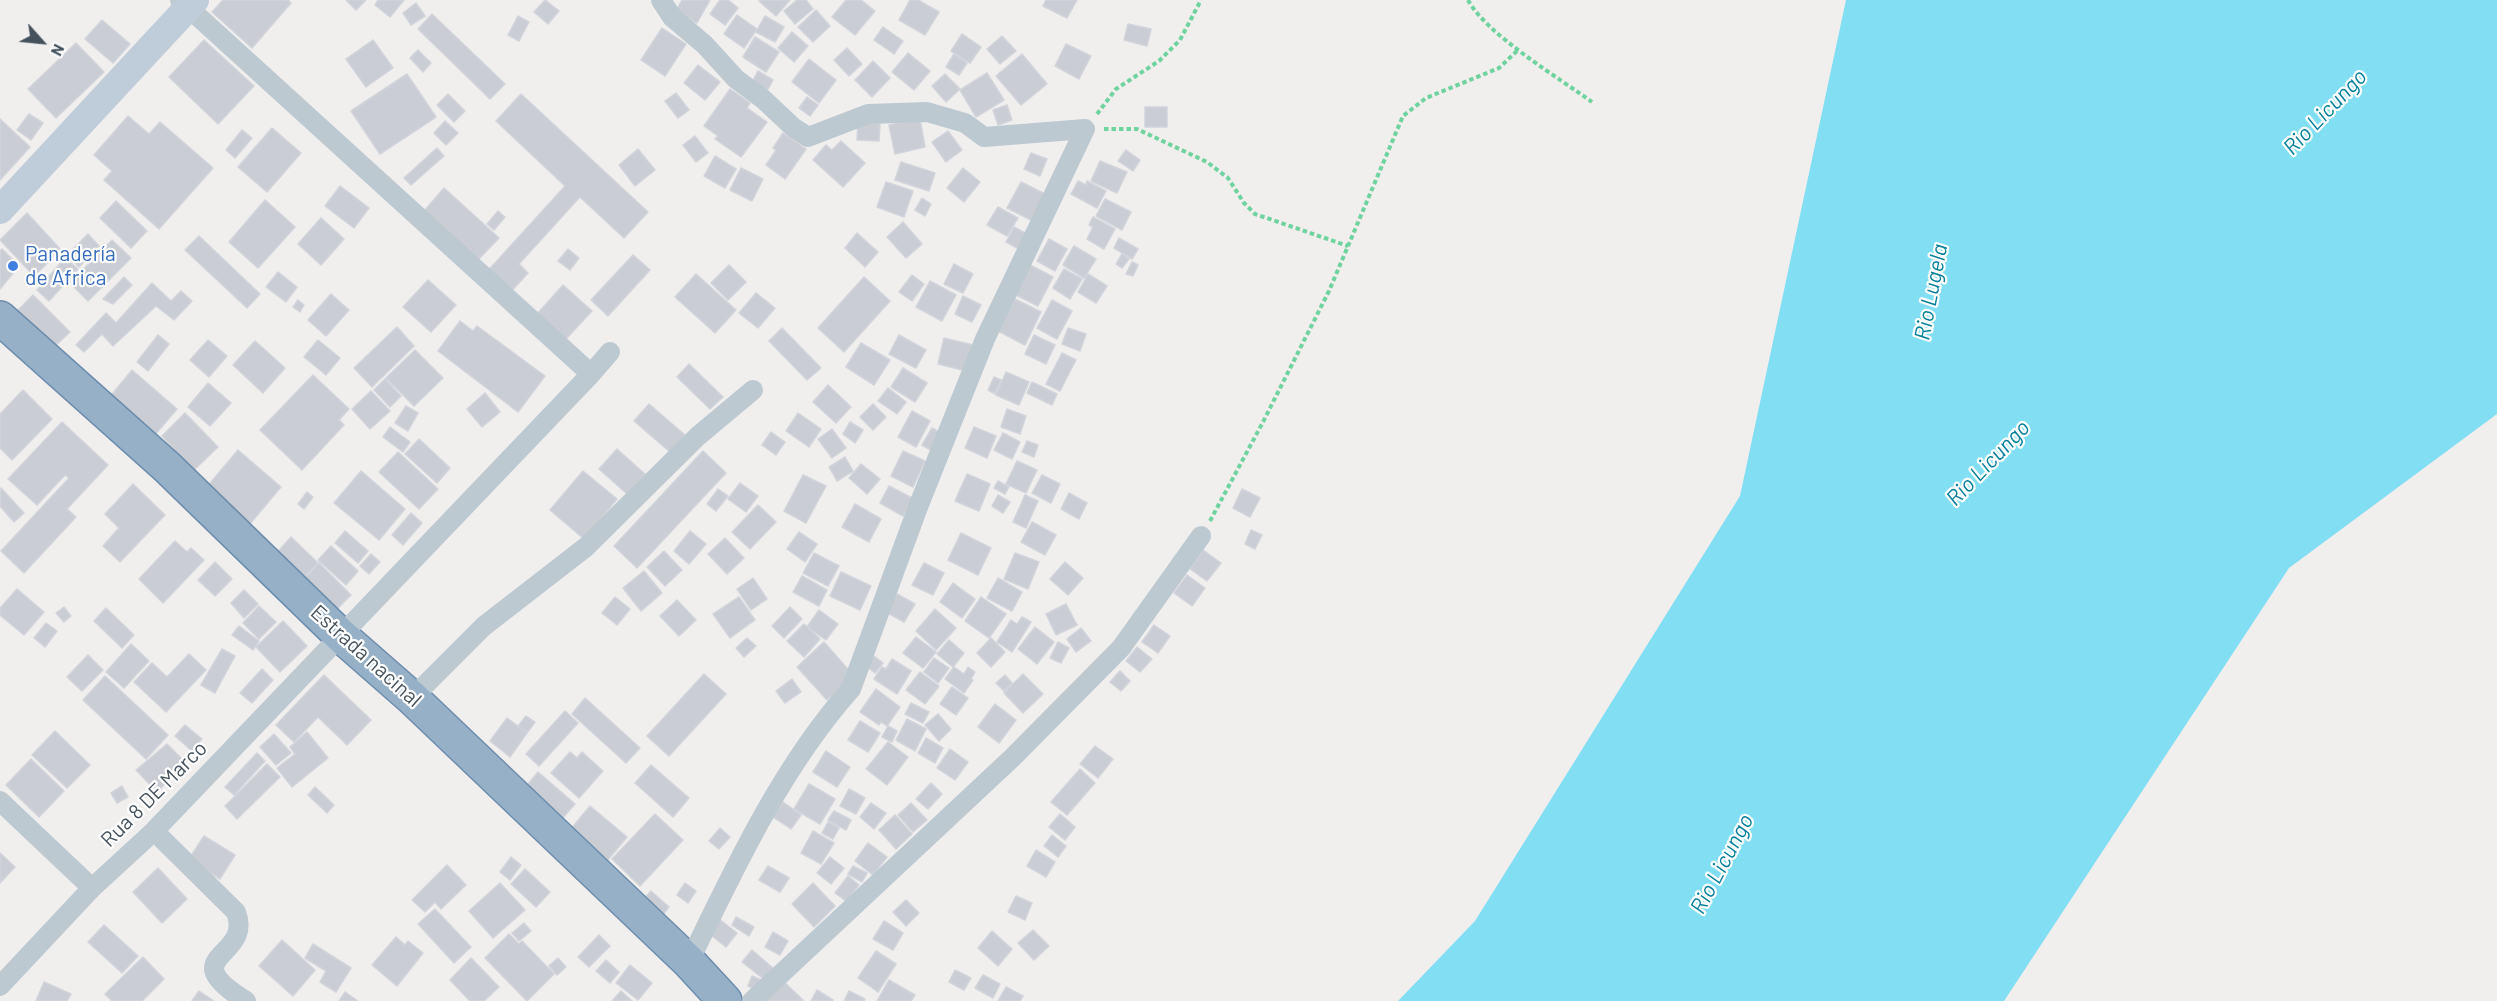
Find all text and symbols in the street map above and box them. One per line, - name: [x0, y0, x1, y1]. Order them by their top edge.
- north arrow: [12, 12, 72, 72]
- text: N: [48, 41, 69, 59]
- water label: Rio Licungo: [2278, 64, 2372, 160]
- place label: Panadería de Africa: [25, 241, 116, 291]
- water label: Rio Lugela: [1909, 242, 1953, 342]
- marker: Panadería de Africa: [6, 259, 20, 273]
- water label: Rio Licungo: [1941, 415, 2035, 511]
- street label: Estrada nacinal: [305, 600, 427, 712]
- street label: Rua 8 DE Marco: [96, 736, 212, 852]
- water label: Rio Licungo: [1685, 810, 1759, 918]

